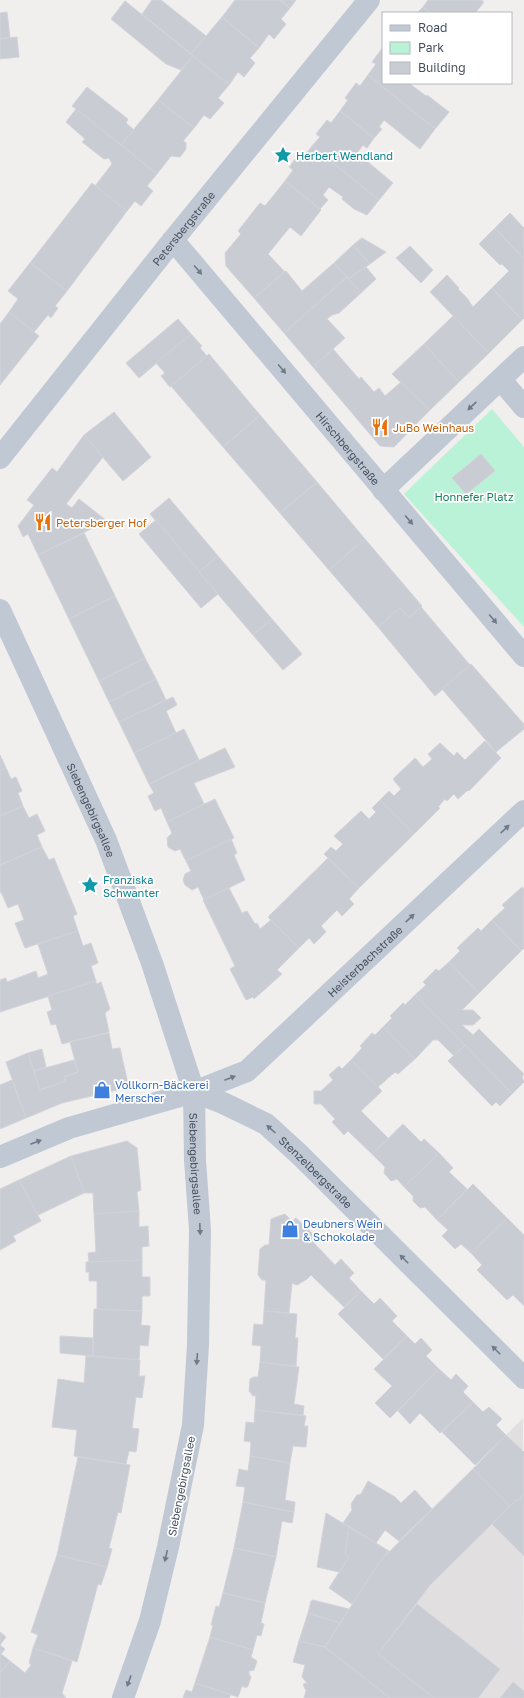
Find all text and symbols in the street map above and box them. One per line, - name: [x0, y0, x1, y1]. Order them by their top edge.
- legend: [382, 12, 512, 84]
- text: Road: [418, 20, 447, 35]
- text: Park: [418, 40, 444, 55]
- text: Building: [418, 60, 466, 75]
- place icon: Herbert Wendland: [273, 145, 293, 165]
- place label: Herbert Wendland: [296, 149, 393, 162]
- street label: Petersbergstraße: [149, 188, 217, 268]
- one-way arrow: [194, 264, 203, 275]
- one-way arrow: [277, 364, 286, 374]
- one-way arrow: [467, 402, 477, 411]
- street label: Hirschbergstraße: [314, 409, 383, 487]
- restaurant icon: JuBo Weinhaus: [370, 417, 390, 437]
- place label: JuBo Weinhaus: [393, 421, 474, 434]
- park label: Honnefer Platz: [434, 490, 514, 503]
- restaurant icon: Petersberger Hof: [33, 512, 53, 532]
- one-way arrow: [404, 514, 413, 525]
- place label: Petersberger Hof: [56, 516, 147, 529]
- one-way arrow: [488, 613, 497, 624]
- street label: Siebengebirgsallee: [65, 761, 118, 859]
- one-way arrow: [500, 825, 510, 834]
- place label: Franziska Schwanter: [103, 873, 160, 899]
- place icon: Franziska Schwanter: [80, 875, 100, 895]
- one-way arrow: [405, 914, 415, 923]
- street label: Heisterbachstraße: [324, 923, 405, 999]
- one-way arrow: [224, 1075, 235, 1081]
- place label: Vollkorn-Bäckerei Merscher: [115, 1078, 209, 1104]
- shop icon: Vollkorn-Bäckerei Merscher: [92, 1080, 112, 1100]
- street label: Siebengebirgsallee: [188, 1113, 205, 1215]
- one-way arrow: [266, 1124, 276, 1133]
- street label: Stenzelbergstraße: [277, 1133, 356, 1210]
- one-way arrow: [30, 1138, 42, 1144]
- place label: Deubners Wein & Schokolade: [303, 1217, 383, 1243]
- shop icon: Deubners Wein & Schokolade: [280, 1219, 300, 1239]
- one-way arrow: [196, 1223, 203, 1235]
- one-way arrow: [399, 1254, 409, 1263]
- one-way arrow: [491, 1345, 501, 1355]
- one-way arrow: [194, 1353, 201, 1365]
- street label: Siebengebirgsallee: [165, 1435, 197, 1537]
- one-way arrow: [163, 1550, 169, 1562]
- one-way arrow: [126, 1675, 132, 1687]

